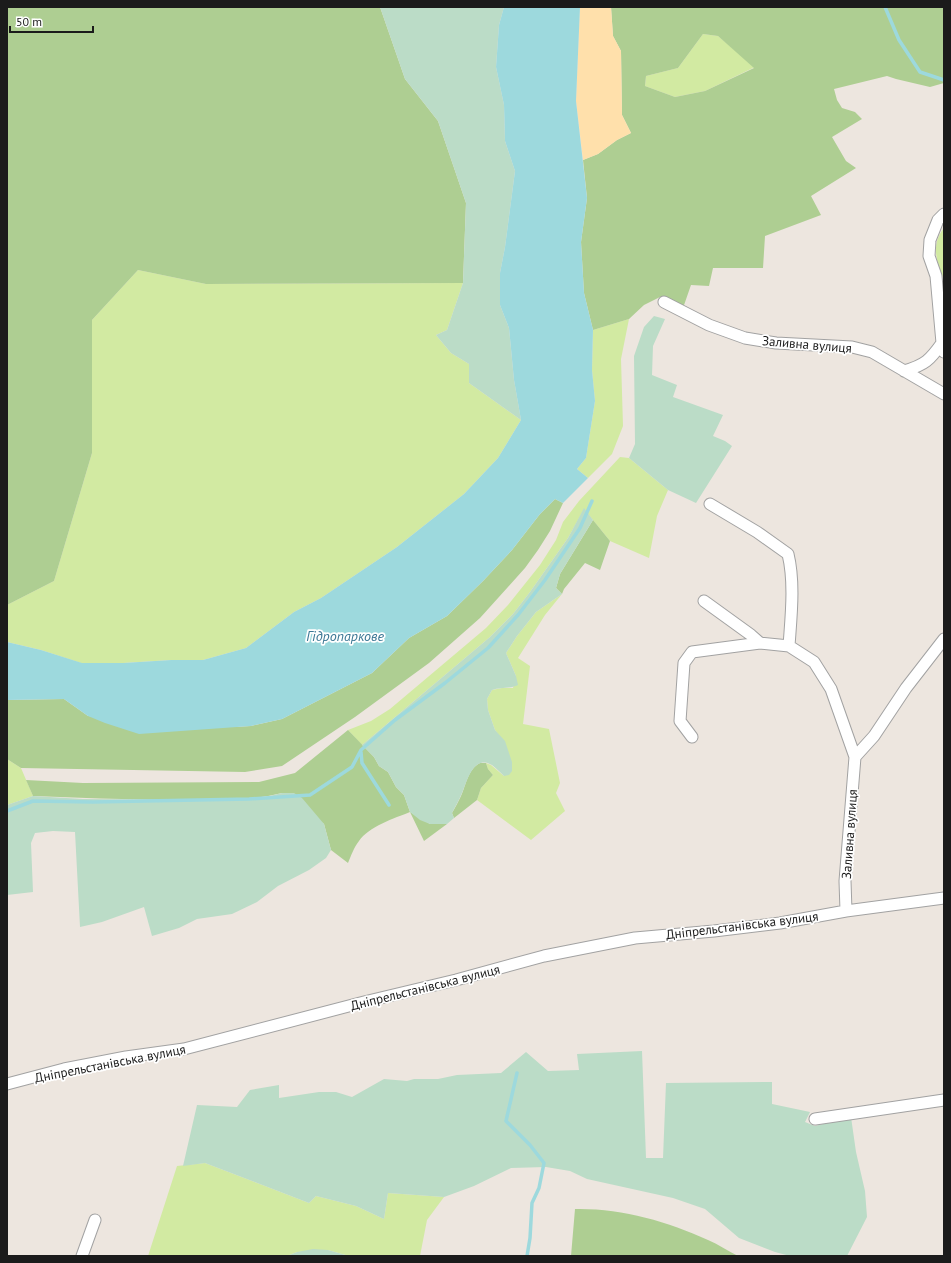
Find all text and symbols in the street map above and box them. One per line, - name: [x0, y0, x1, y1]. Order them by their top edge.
- scale bar: [10, 8, 93, 34]
- text: 50 m: [16, 14, 42, 29]
- street label: Заливна вулиця: [761, 332, 852, 357]
- water label: Гідропаркове: [306, 627, 384, 645]
- street label: Заливна вулиця: [838, 789, 861, 879]
- street label: Дніпрельстанівська вулиця: [665, 908, 819, 943]
- street label: Дніпрельстанівська вулиця: [349, 961, 502, 1014]
- street label: Дніпрельстанівська вулиця: [33, 1040, 187, 1086]

